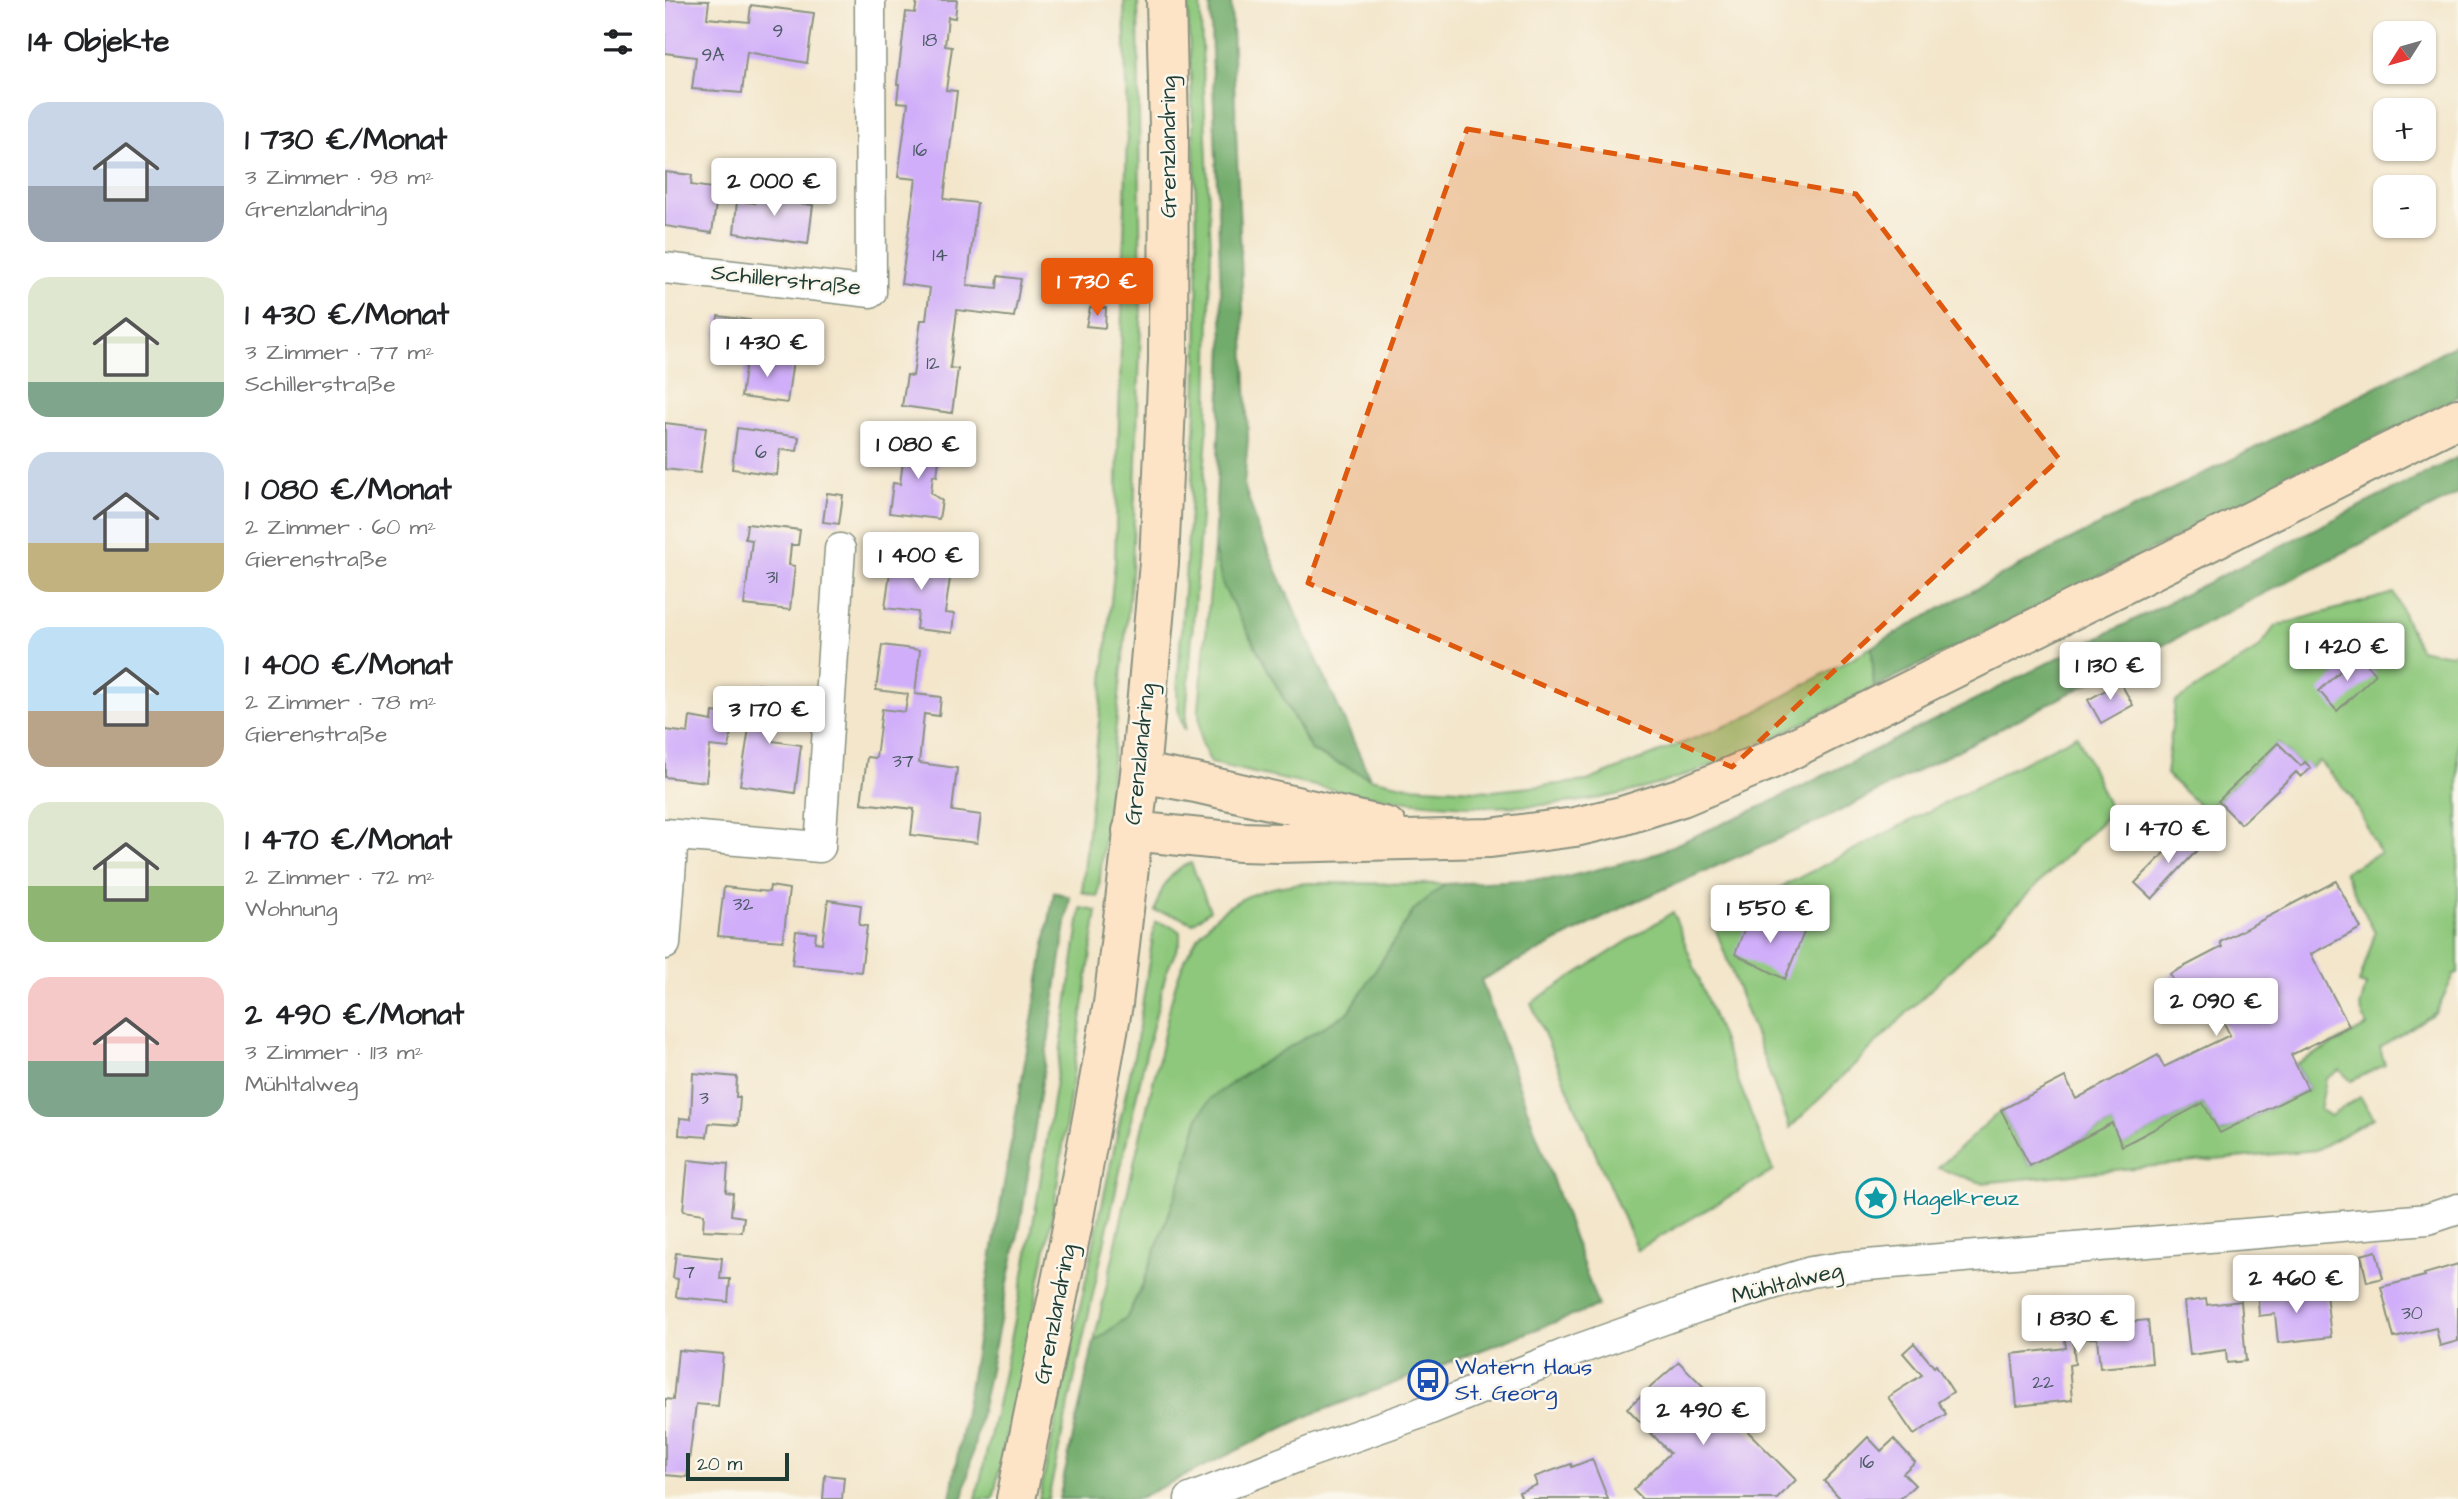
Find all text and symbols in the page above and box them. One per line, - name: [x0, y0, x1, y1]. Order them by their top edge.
- house number: 9: [773, 18, 783, 45]
- text: 14 Objekte: [28, 21, 170, 63]
- north arrow: [2373, 21, 2436, 84]
- map controls: [2373, 21, 2436, 238]
- icon: filters: [599, 23, 637, 61]
- house number: 18: [923, 27, 937, 54]
- house number: 9A: [702, 42, 725, 69]
- street label: Grenzlandring: [1152, 76, 1185, 218]
- button: +: [2373, 98, 2436, 161]
- text: 1 730 €/Monat: [245, 119, 447, 161]
- icon: home: [84, 130, 168, 214]
- house number: 16: [913, 137, 927, 164]
- pin: 2 000 €: [709, 158, 839, 218]
- text: 3 Zimmer · 98 m²: [245, 161, 434, 193]
- text: 2 000 €: [727, 165, 821, 197]
- button: −: [2373, 175, 2436, 238]
- text: Grenzlandring: [245, 193, 387, 225]
- house number: 14: [932, 242, 948, 269]
- street label: Schillerstraße: [709, 256, 863, 304]
- pin: 1 730 €: [1032, 258, 1162, 318]
- text: 1 730 €: [1057, 265, 1137, 297]
- text: 1 430 €/Monat: [245, 294, 449, 336]
- icon: home: [84, 305, 168, 389]
- pin: 1 430 €: [702, 320, 832, 379]
- text: 1 430 €: [726, 326, 808, 358]
- text: 3 Zimmer · 77 m²: [245, 336, 434, 368]
- house number: 12: [926, 350, 940, 377]
- text: Schillerstraße: [245, 368, 396, 400]
- pin: 1 080 €: [853, 421, 983, 481]
- text: 1 080 €: [876, 428, 960, 460]
- house number: 6: [755, 439, 767, 466]
- text: 1 080 €/Monat: [245, 469, 452, 511]
- icon: home: [84, 480, 168, 564]
- text: 2 Zimmer · 60 m²: [245, 511, 436, 543]
- pin: 1 400 €: [856, 532, 986, 592]
- text: 1 400 €: [879, 539, 963, 571]
- text: Gierenstraße: [245, 543, 388, 575]
- house number: 31: [766, 564, 779, 591]
- pin: 1 420 €: [2282, 624, 2412, 683]
- text: 1 420 €: [2306, 630, 2388, 662]
- pin: 1 130 €: [2045, 642, 2175, 702]
- text: 1 400 €/Monat: [245, 644, 453, 686]
- text: 1 130 €: [2076, 649, 2144, 681]
- icon: home: [84, 655, 168, 739]
- street label: Grenzlandring: [1117, 682, 1164, 826]
- text: 2 Zimmer · 78 m²: [245, 686, 436, 718]
- pin: 3 170 €: [704, 686, 834, 746]
- text: 3 170 €: [729, 693, 809, 725]
- text: Gierenstraße: [245, 718, 388, 750]
- house number: 37: [892, 748, 914, 775]
- pin: 1 470 €: [2103, 806, 2233, 865]
- text: 1 470 €: [2126, 812, 2210, 844]
- text: 1 470 €/Monat: [245, 819, 452, 861]
- icon: home: [84, 830, 168, 914]
- text: 2 Zimmer · 72 m²: [245, 861, 435, 893]
- pin: 1 550 €: [1705, 886, 1835, 945]
- house number: 32: [733, 891, 753, 918]
- text: 1 550 €: [1727, 892, 1813, 924]
- text: Wohnung: [245, 893, 338, 925]
- pin: 2 090 €: [2151, 978, 2281, 1038]
- text: 2 090 €: [2170, 985, 2262, 1017]
- text: 2 490 €/Monat: [245, 994, 464, 1036]
- icon: home: [84, 1005, 168, 1089]
- text: 3 Zimmer · 113 m²: [245, 1036, 423, 1068]
- text: Mühltalweg: [245, 1068, 358, 1100]
- house number: 3: [699, 1085, 709, 1112]
- place icon: Hagelkreuz: [1855, 1177, 1897, 1219]
- place label: Hagelkreuz: [1903, 1182, 2019, 1215]
- street label: Grenzlandring: [1026, 1241, 1085, 1387]
- street label: Mühltalweg: [1728, 1254, 1846, 1313]
- pin: 2 460 €: [2231, 1256, 2361, 1315]
- house number: 7: [683, 1259, 695, 1286]
- text: 2 460 €: [2249, 1262, 2343, 1294]
- pin: 1 830 €: [2013, 1296, 2143, 1355]
- house number: 30: [2401, 1300, 2423, 1327]
- text: 1 830 €: [2038, 1302, 2118, 1334]
- place label: Watern Haus St. Georg: [1455, 1351, 1592, 1410]
- bus stop icon: Watern Haus St. Georg: [1407, 1359, 1449, 1401]
- house number: 22: [2032, 1369, 2054, 1396]
- pin: 2 490 €: [1638, 1388, 1768, 1447]
- text: 2 490 €: [1656, 1394, 1750, 1426]
- house number: 16: [1860, 1449, 1874, 1476]
- scale bar: [686, 1450, 789, 1482]
- text: 20 m: [697, 1451, 742, 1478]

